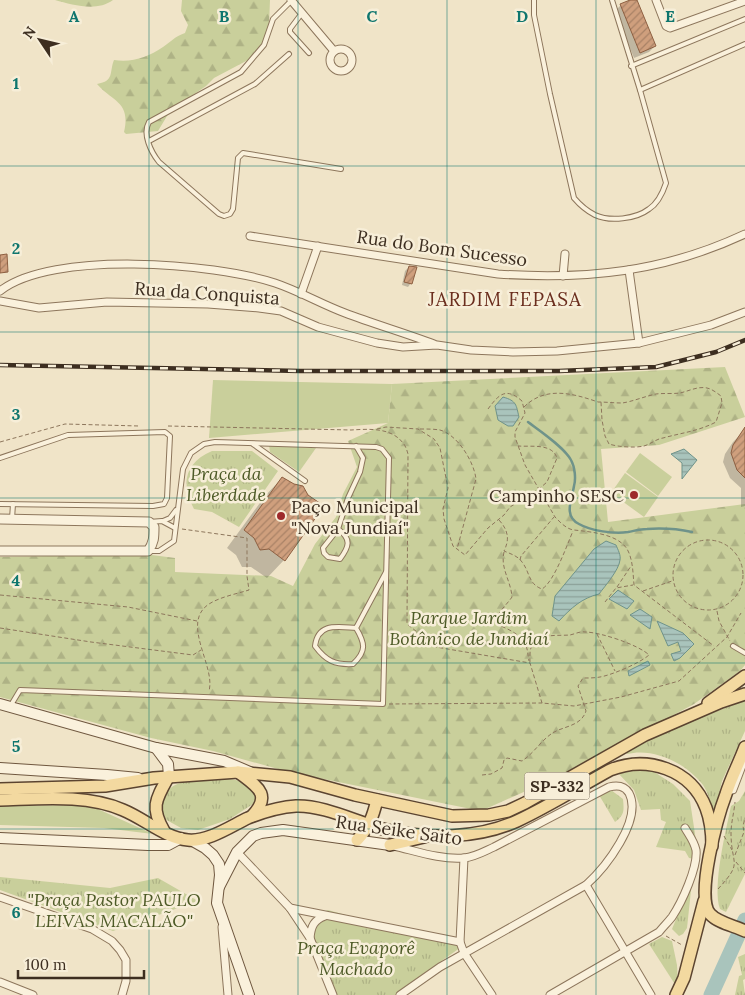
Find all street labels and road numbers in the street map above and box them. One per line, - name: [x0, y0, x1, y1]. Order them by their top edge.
- street label: Rua do Bom Sucesso: [355, 225, 529, 271]
- street label: Rua da Conquista: [134, 276, 280, 310]
- road number: SP-332: [524, 772, 590, 799]
- street label: Rua Seike Saito: [334, 810, 464, 850]

